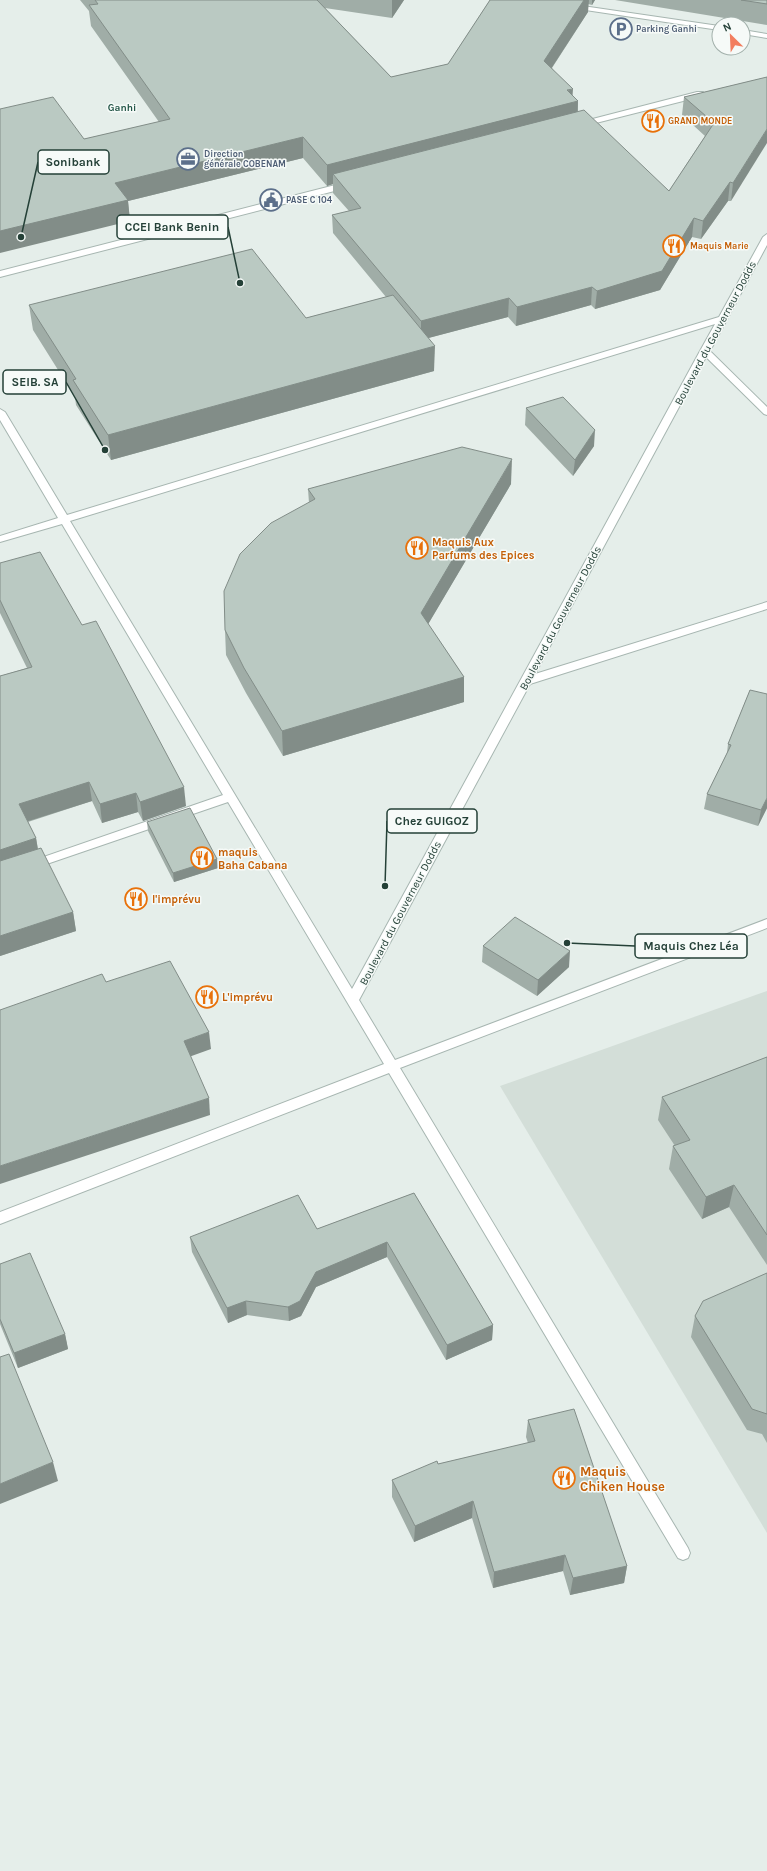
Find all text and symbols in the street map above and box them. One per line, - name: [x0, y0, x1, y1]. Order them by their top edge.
- parking icon: Parking Ganhi: [608, 16, 634, 42]
- north arrow: [711, 16, 751, 56]
- text: N: [721, 20, 733, 35]
- place label: Parking Ganhi: [636, 24, 697, 34]
- district label: Ganhi: [108, 102, 136, 114]
- restaurant icon: GRAND MONDE: [640, 108, 666, 134]
- place label: GRAND MONDE: [668, 116, 732, 126]
- office icon: Direction générale COBENAM: [175, 146, 201, 172]
- place label: Direction générale COBENAM: [204, 149, 286, 169]
- callout: Sonibank: [38, 150, 109, 174]
- text: Sonibank: [46, 155, 100, 169]
- public building icon: PASE C 104: [258, 187, 284, 213]
- place label: PASE C 104: [286, 195, 333, 205]
- callout: CCEI Bank Benin: [117, 215, 228, 239]
- text: CCEI Bank Benin: [125, 220, 219, 234]
- restaurant icon: Maquis Marie: [661, 233, 687, 259]
- place label: Maquis Marie: [690, 241, 749, 252]
- street label: Boulevard du Gouverneur Dodds: [672, 259, 759, 407]
- callout: SEIB. SA: [3, 370, 66, 394]
- text: SEIB. SA: [12, 375, 59, 389]
- restaurant icon: Maquis Aux Parfums des Epices: [404, 535, 430, 561]
- place label: Maquis Aux Parfums des Epices: [432, 536, 535, 562]
- street label: Boulevard du Gouverneur Dodds: [517, 544, 604, 692]
- callout: Chez GUIGOZ: [387, 809, 477, 833]
- text: Chez GUIGOZ: [395, 814, 469, 828]
- street label: Boulevard du Gouverneur Dodds: [357, 839, 444, 987]
- restaurant icon: maquis Baha Cabana: [189, 845, 215, 871]
- place label: maquis Baha Cabana: [218, 846, 288, 872]
- restaurant icon: l'imprévu: [123, 886, 149, 912]
- place label: l'imprévu: [152, 893, 201, 906]
- callout: Maquis Chez Léa: [635, 934, 747, 958]
- text: Maquis Chez Léa: [643, 939, 739, 953]
- restaurant icon: L'imprévu: [194, 984, 220, 1010]
- place label: L'imprévu: [222, 991, 273, 1004]
- place label: Maquis Chiken House: [580, 1464, 665, 1494]
- restaurant icon: Maquis Chiken House: [551, 1465, 577, 1491]

